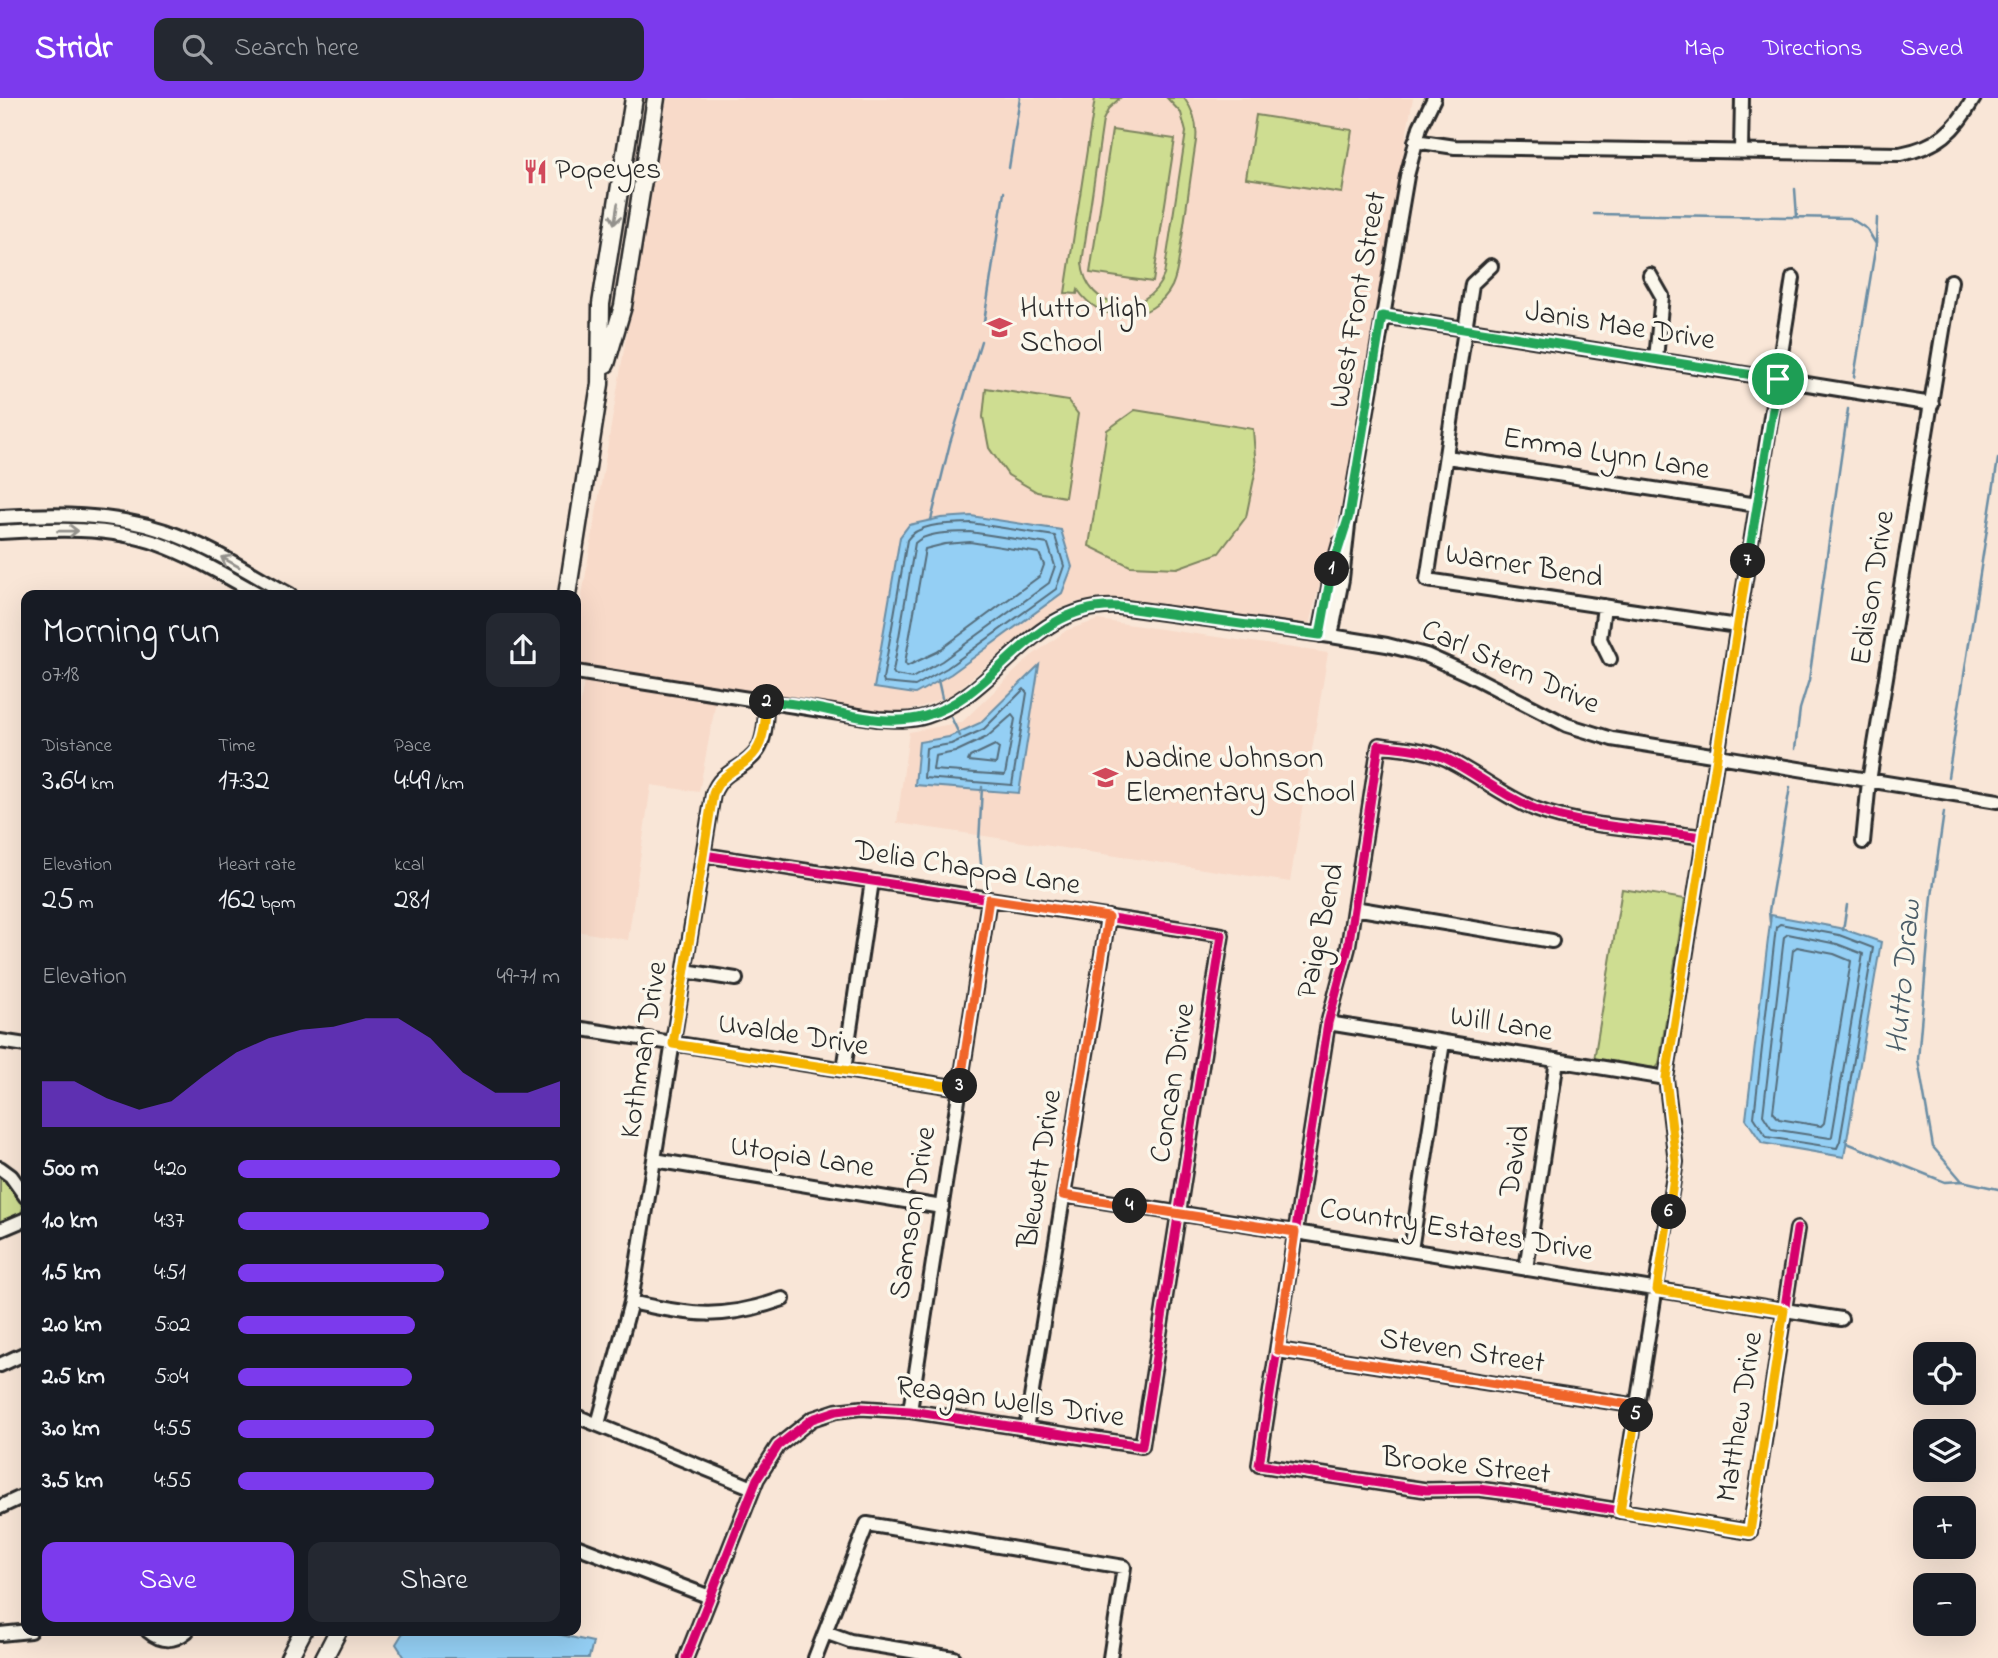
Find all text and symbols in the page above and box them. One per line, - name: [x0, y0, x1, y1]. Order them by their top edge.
- search box: [154, 18, 644, 81]
- text: Stridr: [35, 25, 112, 73]
- icon: search: [178, 30, 216, 68]
- text: Search here: [234, 30, 359, 68]
- text: Map: [1684, 32, 1725, 67]
- text: Directions: [1763, 32, 1862, 67]
- text: Saved: [1900, 32, 1963, 67]
- place label: Popeyes: [555, 149, 661, 193]
- restaurant icon: Popeyes: [521, 157, 549, 185]
- street label: West Front Street: [1318, 188, 1400, 412]
- one-way arrow: [609, 202, 622, 225]
- place label: Hutto High School: [1020, 288, 1147, 366]
- street label: Janis Mae Drive: [1522, 290, 1719, 364]
- school or university icon: Hutto High School: [986, 313, 1014, 341]
- pin: [1748, 349, 1808, 409]
- icon: arrive: [1759, 360, 1797, 398]
- street label: Emma Lynn Lane: [1499, 417, 1713, 493]
- street label: Edison Drive: [1840, 507, 1908, 669]
- one-way arrow: [56, 524, 79, 538]
- street label: Warner Bend: [1442, 533, 1606, 601]
- pin: 7: [1730, 544, 1766, 578]
- text: 7: [1744, 547, 1751, 574]
- pin: 1: [1314, 552, 1350, 587]
- one-way arrow: [220, 555, 241, 569]
- text: 1: [1328, 555, 1335, 582]
- text: Morning run: [42, 605, 220, 661]
- street label: Carl Stern Drive: [1414, 609, 1607, 727]
- button: share: [486, 613, 560, 687]
- text: 07:18: [42, 659, 79, 692]
- pin: 2: [750, 684, 784, 720]
- text: 2: [762, 688, 771, 715]
- text: Distance: [42, 733, 112, 760]
- text: Time: [218, 733, 256, 760]
- text: Pace: [394, 733, 431, 760]
- place label: Nadine Johnson Elementary School: [1125, 738, 1355, 816]
- text: 3.64: [42, 760, 86, 804]
- text: 17:32: [218, 760, 270, 804]
- text: 4:49: [394, 760, 430, 804]
- school or university icon: Nadine Johnson Elementary School: [1091, 763, 1119, 791]
- text: km: [86, 771, 114, 798]
- text: /km: [430, 771, 464, 798]
- street label: Delia Chappa Lane: [850, 829, 1084, 909]
- text: Elevation: [42, 852, 112, 879]
- text: Heart rate: [218, 852, 296, 879]
- text: kcal: [394, 852, 424, 879]
- street label: Paige Bend: [1286, 859, 1358, 1003]
- text: 25: [42, 879, 74, 923]
- text: 162: [218, 879, 256, 923]
- text: 281: [394, 879, 430, 923]
- text: m: [74, 890, 94, 917]
- text: bpm: [256, 890, 296, 917]
- water label: Hutto Draw: [1875, 897, 1935, 1056]
- street label: Kothman Drive: [609, 958, 681, 1142]
- text: Elevation: [42, 961, 127, 994]
- text: 49–71 m: [497, 961, 560, 994]
- street label: Will Lane: [1447, 995, 1556, 1055]
- street label: Concan Drive: [1140, 999, 1208, 1166]
- street label: Uvalde Drive: [714, 1002, 872, 1070]
- pin: 3: [942, 1068, 978, 1104]
- text: 3: [956, 1072, 963, 1099]
- street label: Blewett Drive: [1007, 1086, 1075, 1253]
- street label: David: [1488, 1122, 1543, 1201]
- street label: Samson Drive: [879, 1123, 949, 1303]
- street label: Utopia Lane: [727, 1125, 878, 1191]
- text: 500 m: [42, 1153, 99, 1186]
- text: 4:20: [154, 1153, 187, 1186]
- pin: 4: [1112, 1188, 1148, 1224]
- street label: Country Estates Drive: [1316, 1188, 1596, 1274]
- text: 4: [1126, 1192, 1133, 1219]
- pin: 6: [1652, 1194, 1686, 1230]
- text: 6: [1664, 1198, 1673, 1225]
- text: 1.0 km: [42, 1205, 98, 1238]
- text: 4:37: [154, 1205, 184, 1238]
- text: 1.5 km: [42, 1257, 101, 1290]
- text: 4:51: [154, 1257, 186, 1290]
- text: 2.0 km: [42, 1309, 102, 1342]
- text: 5:02: [154, 1309, 190, 1342]
- street label: Steven Street: [1376, 1317, 1548, 1387]
- street label: Matthew Drive: [1706, 1328, 1776, 1505]
- map controls: [1913, 1342, 1976, 1636]
- button: locate: [1913, 1342, 1976, 1405]
- text: 2.5 km: [42, 1361, 105, 1394]
- text: 5:04: [154, 1361, 189, 1394]
- street label: Reagan Wells Drive: [893, 1365, 1128, 1441]
- pin: 5: [1618, 1398, 1654, 1432]
- text: 5: [1630, 1401, 1641, 1428]
- text: 3.0 km: [42, 1413, 100, 1446]
- text: 4:55: [154, 1413, 192, 1446]
- button: layers: [1913, 1419, 1976, 1482]
- street label: Brooke Street: [1378, 1436, 1553, 1498]
- text: 3.5 km: [42, 1465, 103, 1498]
- text: 4:55: [154, 1465, 192, 1498]
- button: +: [1913, 1496, 1976, 1559]
- button: Save: [42, 1542, 294, 1622]
- button: Share: [308, 1542, 560, 1622]
- button: −: [1913, 1573, 1976, 1636]

